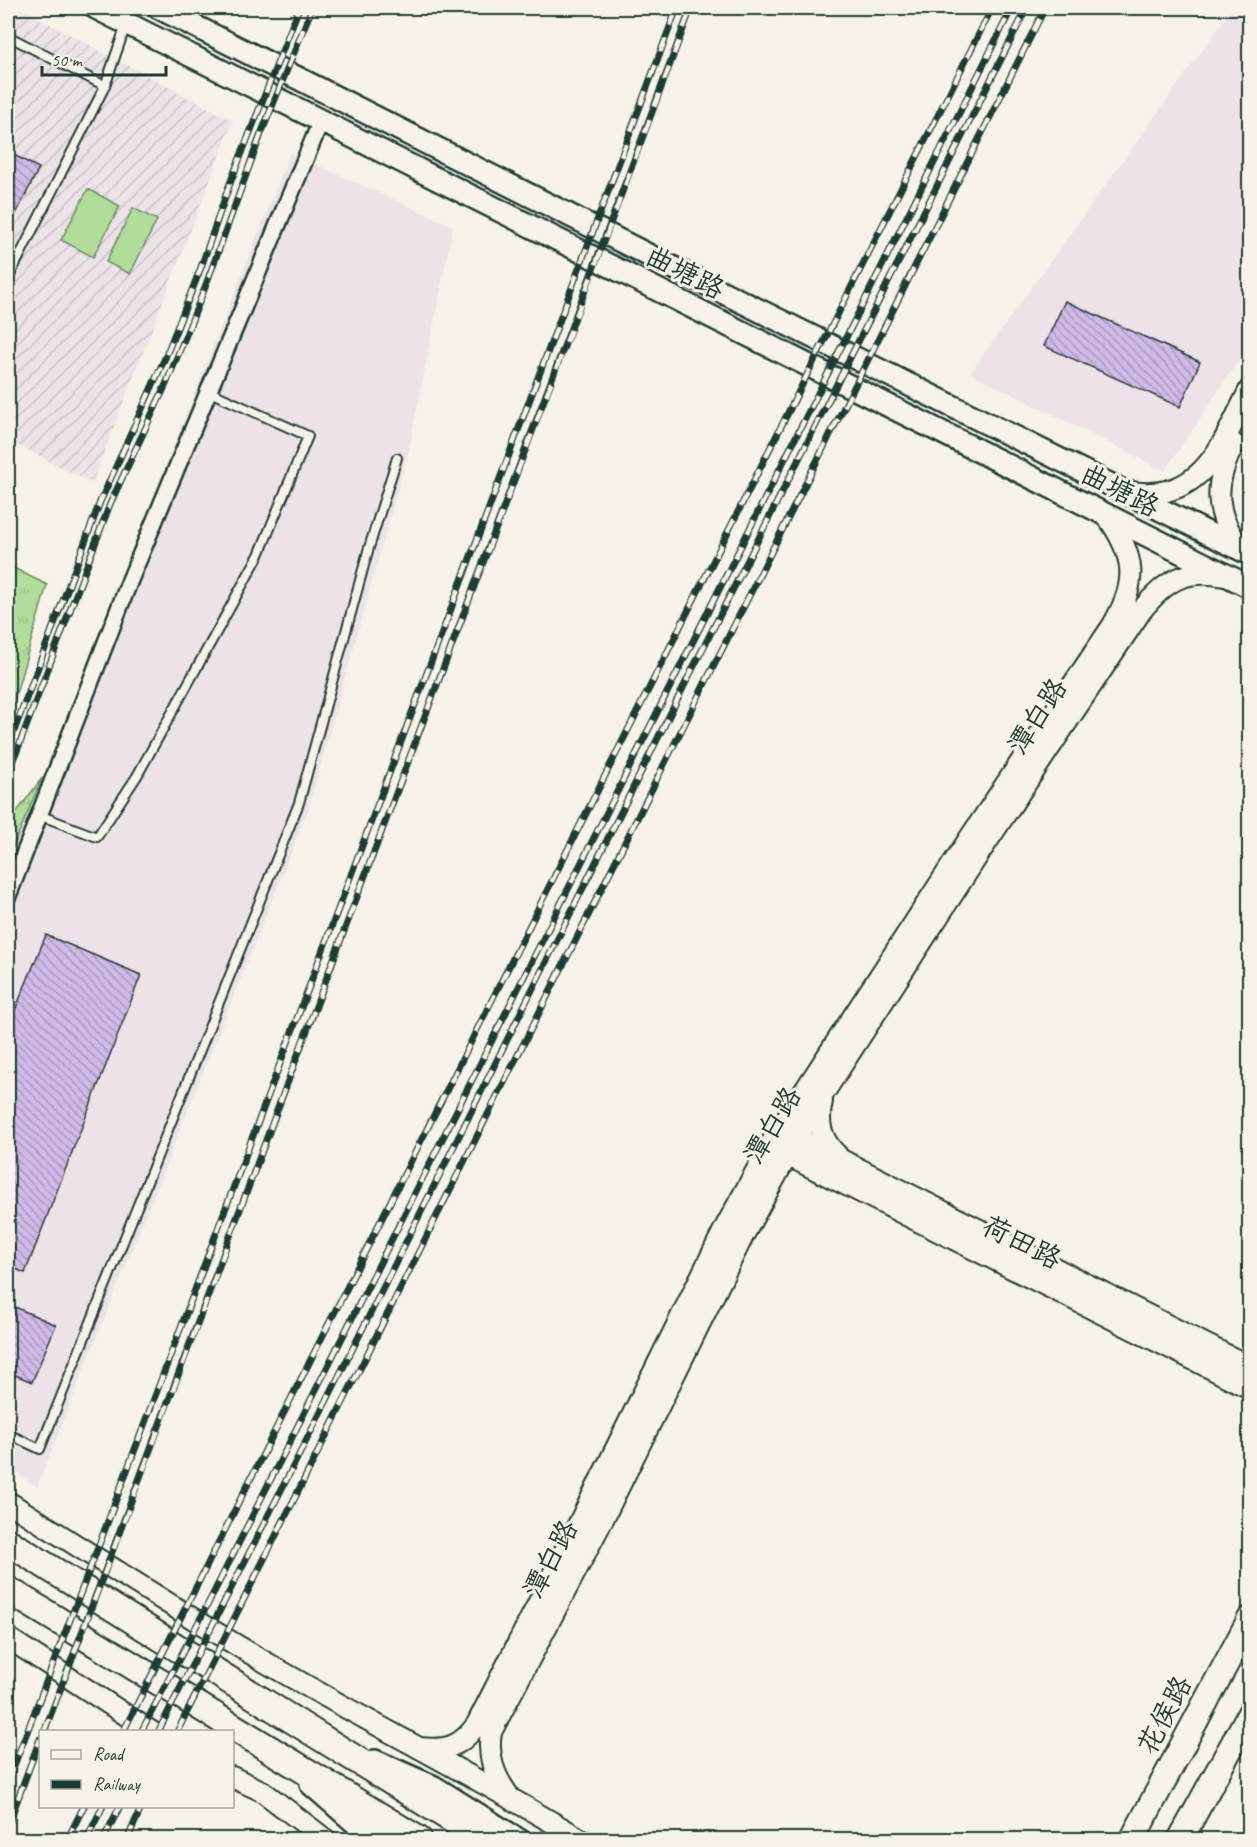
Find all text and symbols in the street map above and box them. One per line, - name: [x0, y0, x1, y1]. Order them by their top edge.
- scale bar: [42, 39, 166, 77]
- text: 50 m: [51, 49, 84, 71]
- street label: 曲塘路: [640, 237, 730, 307]
- street label: 曲塘路: [1075, 455, 1165, 525]
- street label: 潭白路: [999, 671, 1075, 761]
- street label: 潭白路: [735, 1080, 809, 1170]
- street label: 荷田路: [977, 1207, 1067, 1277]
- street label: 潭白路: [515, 1514, 585, 1604]
- street label: 花侯路: [1129, 1670, 1199, 1760]
- legend: [39, 1730, 234, 1808]
- text: Road: [93, 1743, 126, 1765]
- text: Railway: [93, 1773, 141, 1795]

